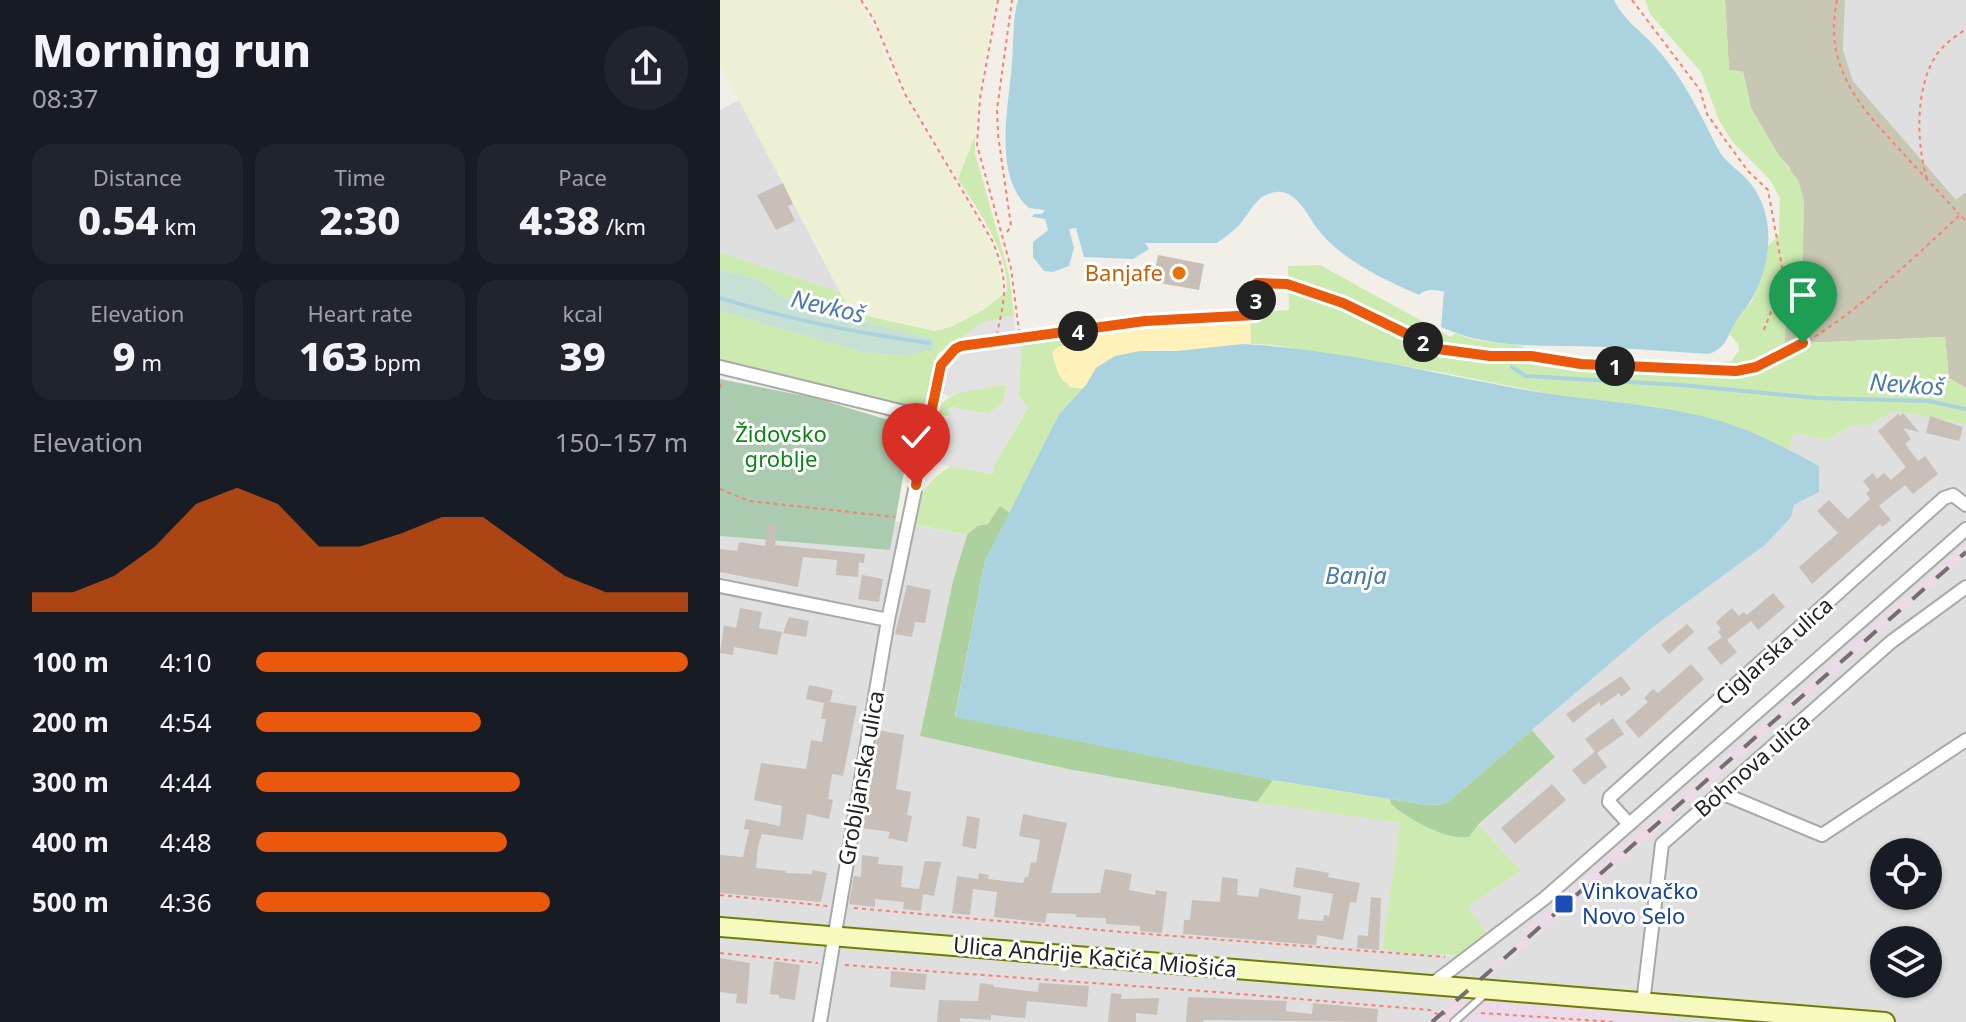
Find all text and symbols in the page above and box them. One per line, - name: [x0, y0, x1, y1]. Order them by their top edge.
- text: Morning run: [32, 20, 311, 80]
- button: share: [604, 26, 688, 110]
- text: 08:37: [32, 80, 98, 116]
- text: Distance: [93, 162, 182, 192]
- text: Time: [335, 162, 385, 192]
- text: Pace: [558, 162, 607, 192]
- text: 0.54: [78, 192, 159, 247]
- text: 2:30: [320, 192, 400, 247]
- text: 4:38: [519, 192, 600, 247]
- text: km: [159, 211, 197, 241]
- text: /km: [600, 211, 646, 241]
- place label: Banjafe: [1085, 257, 1163, 287]
- pin: [1769, 261, 1837, 343]
- marker: Banjafe: [1170, 264, 1188, 282]
- icon: arrive: [1781, 273, 1825, 317]
- pin: 3: [1236, 280, 1276, 320]
- water label: Nevkoš: [788, 281, 869, 330]
- text: 3: [1250, 285, 1262, 315]
- text: Elevation: [90, 298, 184, 328]
- text: Heart rate: [307, 298, 413, 328]
- text: kcal: [563, 298, 603, 328]
- pin: 4: [1058, 311, 1098, 351]
- text: 4: [1072, 316, 1084, 346]
- pin: 2: [1403, 322, 1443, 362]
- text: 2: [1417, 327, 1429, 357]
- text: 9: [113, 328, 136, 383]
- text: 163: [299, 328, 368, 383]
- text: 39: [560, 328, 606, 383]
- pin: 1: [1595, 346, 1635, 386]
- text: m: [136, 347, 162, 377]
- text: bpm: [368, 347, 421, 377]
- text: 1: [1609, 351, 1621, 381]
- water label: Nevkoš: [1869, 364, 1946, 403]
- pin: [882, 403, 950, 485]
- icon: check: [894, 415, 938, 459]
- park label: Židovsko groblje: [735, 418, 827, 473]
- text: Elevation: [32, 424, 143, 460]
- text: 150–157 m: [555, 424, 688, 460]
- water label: Banja: [1325, 558, 1387, 591]
- street label: Ciglarska ulica: [1708, 589, 1839, 711]
- text: 100 m: [32, 644, 109, 680]
- text: 4:10: [160, 644, 212, 680]
- street label: Grobljanska ulica: [830, 688, 890, 868]
- text: 200 m: [32, 704, 109, 740]
- text: 4:54: [160, 704, 212, 740]
- street label: Bohnova ulica: [1687, 705, 1816, 823]
- text: 300 m: [32, 764, 109, 800]
- text: 4:44: [160, 764, 212, 800]
- text: 400 m: [32, 824, 109, 860]
- text: 4:48: [160, 824, 212, 860]
- map controls: [1870, 838, 1942, 998]
- button: locate: [1870, 838, 1942, 910]
- place label: Vinkovačko Novo Selo: [1582, 875, 1698, 930]
- text: 500 m: [32, 884, 109, 920]
- text: 4:36: [160, 884, 212, 920]
- marker: Vinkovačko Novo Selo: [1553, 893, 1575, 915]
- button: layers: [1870, 926, 1942, 998]
- street label: Ulica Andrije Kačića Miošića: [952, 929, 1238, 983]

